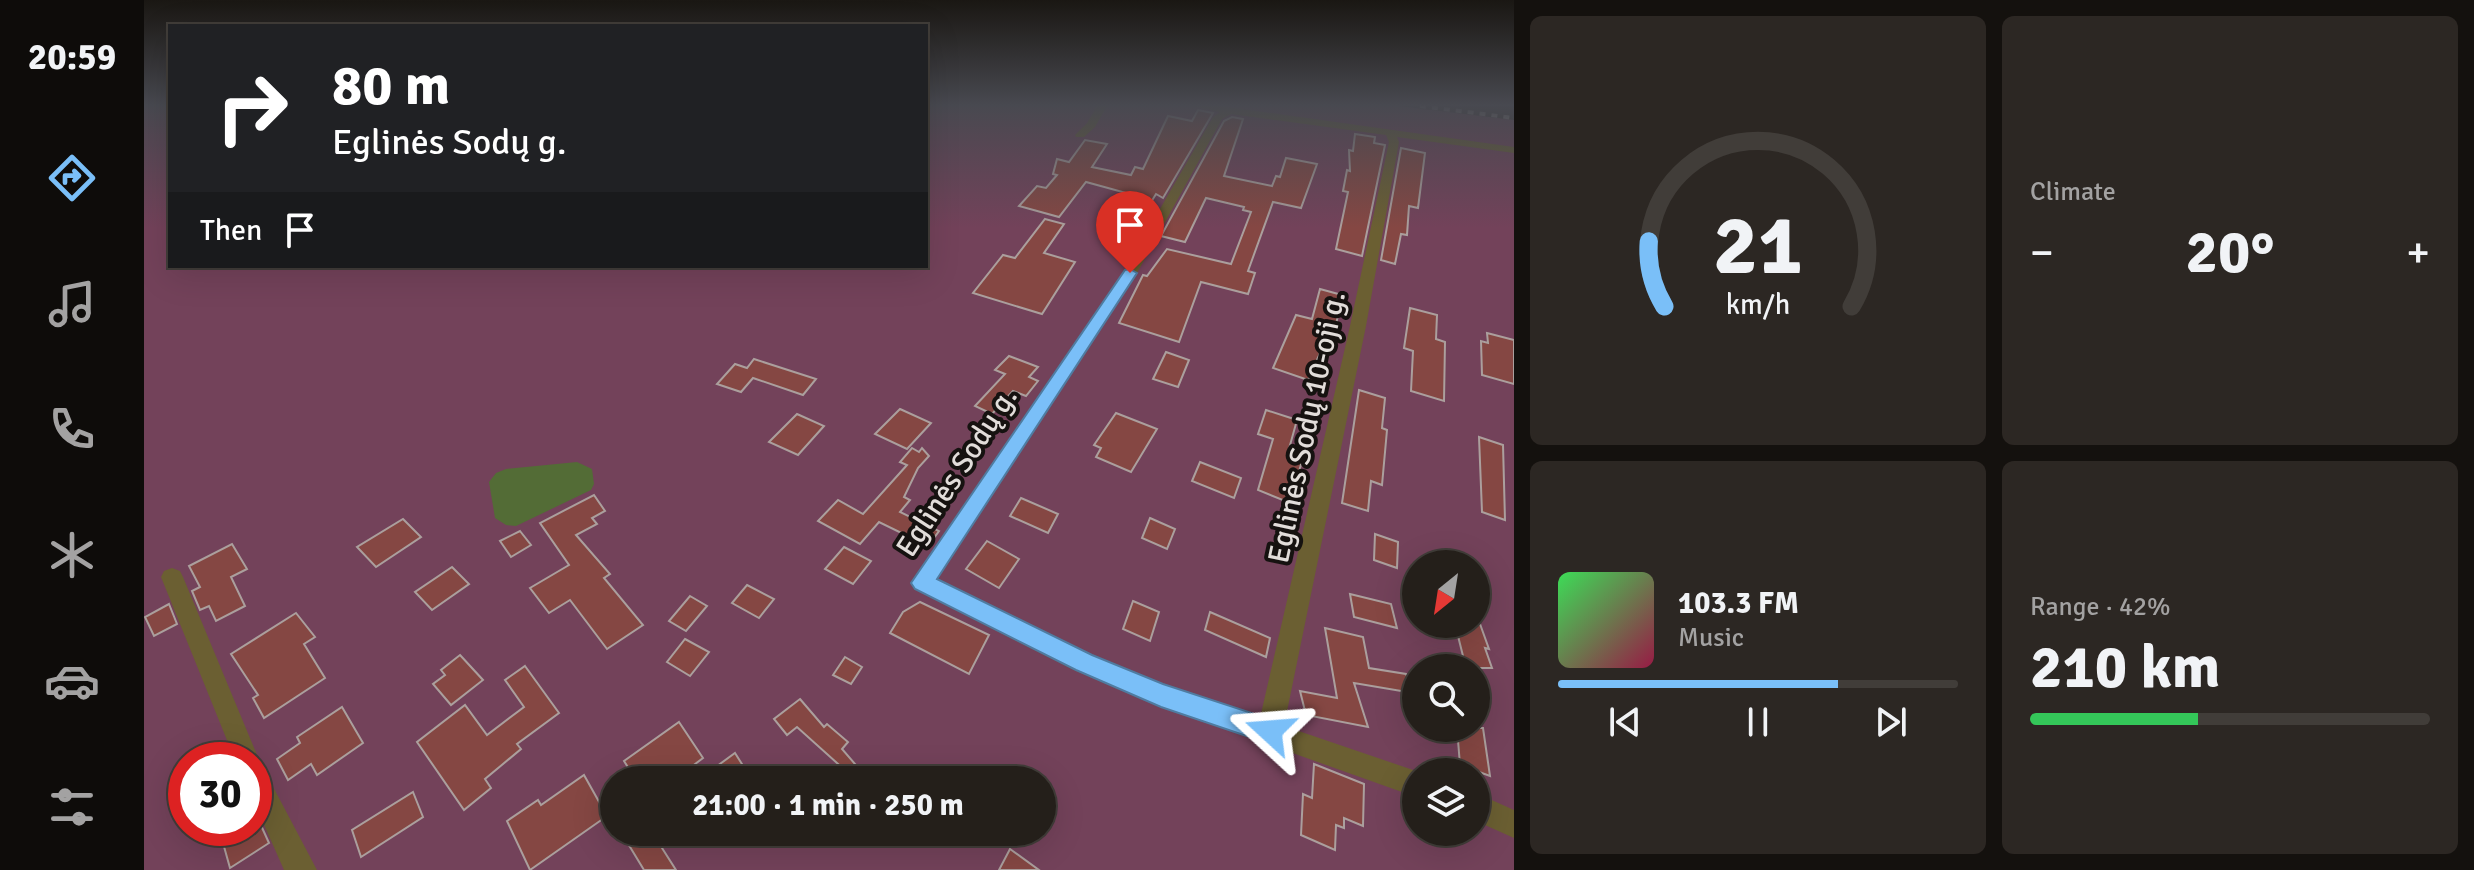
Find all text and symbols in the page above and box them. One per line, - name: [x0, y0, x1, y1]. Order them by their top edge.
- text: 20:59: [28, 35, 116, 80]
- text: 80 m: [332, 51, 450, 120]
- icon: right: [200, 56, 304, 160]
- text: Eglinės Sodų g.: [332, 120, 566, 165]
- icon: directions: [44, 150, 100, 206]
- text: Climate: [2030, 176, 2116, 208]
- pin: [1096, 191, 1164, 273]
- text: 21: [1713, 194, 1803, 296]
- icon: arrive: [1108, 203, 1152, 247]
- icon: arrive: [278, 208, 322, 252]
- text: Then: [200, 212, 262, 249]
- text: 20°: [2186, 216, 2274, 290]
- text: −: [2030, 226, 2054, 280]
- text: +: [2406, 226, 2430, 280]
- icon: music: [44, 276, 100, 332]
- text: km/h: [1726, 287, 1790, 322]
- street label: Eglinės Sodų 10-oji g.: [1260, 288, 1354, 566]
- street label: Eglinės Sodų g.: [888, 380, 1026, 564]
- icon: phone: [44, 401, 100, 457]
- icon: climate: [44, 527, 100, 583]
- north arrow: [1402, 550, 1490, 638]
- map controls: [1402, 550, 1490, 846]
- text: 103.3 FM: [1678, 585, 1799, 622]
- text: Range · 42%: [2030, 591, 2171, 623]
- text: Music: [1678, 622, 1744, 654]
- text: 210 km: [2030, 631, 2220, 705]
- icon: car: [44, 653, 100, 709]
- button: search: [1402, 654, 1490, 742]
- position arrow: [1228, 689, 1312, 773]
- icon: previous: [1603, 700, 1647, 744]
- icon: pause: [1736, 700, 1780, 744]
- icon: next: [1869, 700, 1913, 744]
- speed limit sign: 30: [168, 742, 272, 846]
- button: layers: [1402, 758, 1490, 846]
- icon: filters: [44, 779, 100, 835]
- text: 21:00 · 1 min · 250 m: [692, 787, 964, 824]

